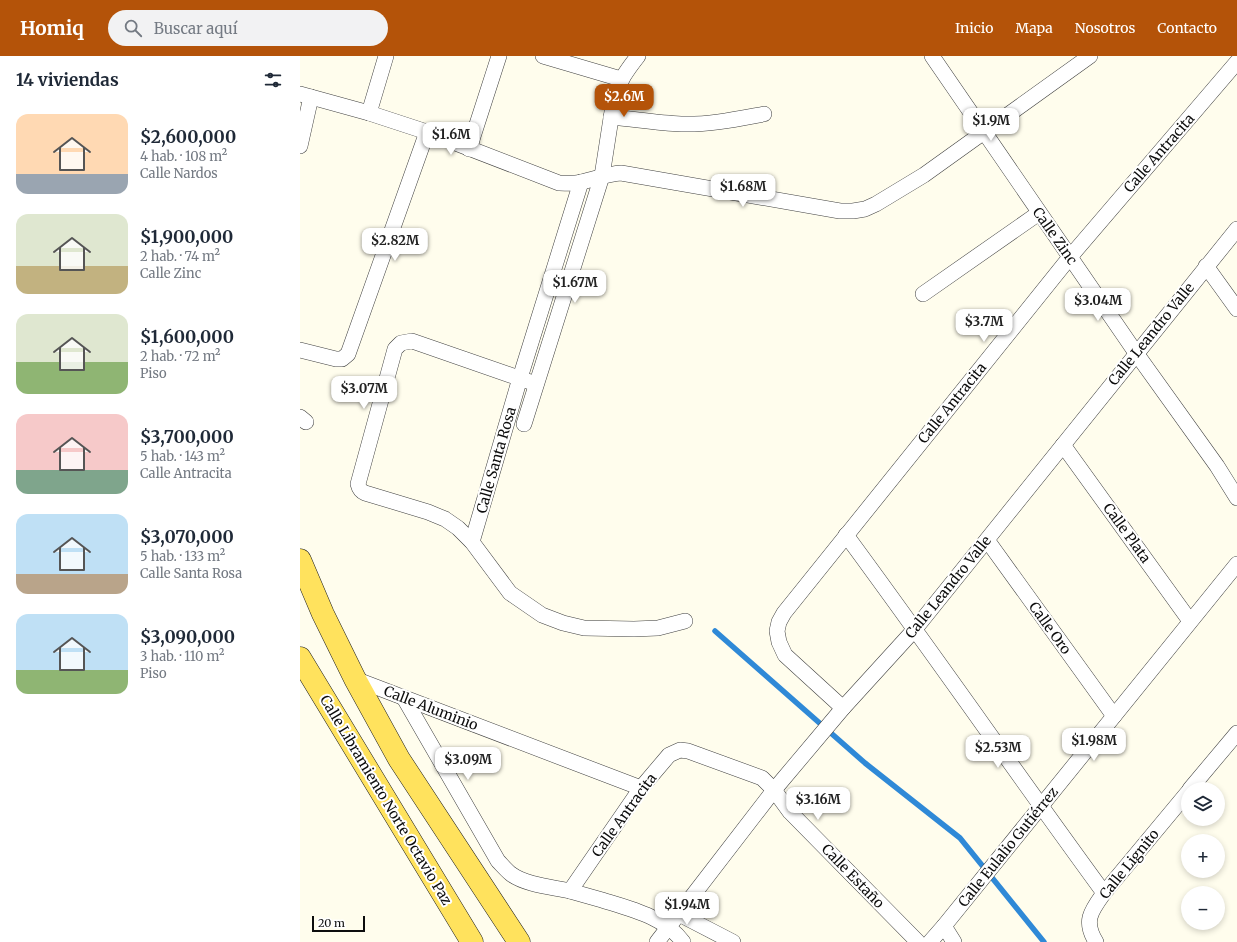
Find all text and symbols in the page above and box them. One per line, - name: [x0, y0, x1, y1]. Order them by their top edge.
- search box: [108, 10, 388, 46]
- text: Homiq: [20, 16, 84, 40]
- icon: search: [122, 17, 144, 39]
- text: Buscar aquí: [154, 19, 238, 38]
- text: Inicio: [955, 19, 993, 37]
- text: Mapa: [1015, 19, 1053, 37]
- text: Nosotros: [1075, 19, 1135, 37]
- text: Contacto: [1157, 19, 1217, 37]
- text: 14 viviendas: [16, 69, 119, 91]
- icon: filters: [262, 69, 284, 91]
- pin: $2.6M: [596, 84, 652, 118]
- text: $2.6M: [604, 88, 644, 105]
- pin: $1.9M: [963, 108, 1019, 142]
- street label: Calle Antracita: [1120, 109, 1199, 196]
- text: $1.9M: [972, 112, 1010, 129]
- pin: $1.6M: [423, 122, 479, 156]
- text: $2,600,000: [140, 126, 236, 148]
- text: $1.6M: [432, 126, 470, 143]
- icon: home: [48, 130, 96, 178]
- text: 4 hab. · 108 m²: [140, 148, 227, 165]
- text: Calle Nardos: [140, 165, 218, 182]
- pin: $1.68M: [710, 174, 776, 208]
- text: $1.68M: [720, 178, 766, 195]
- street label: Calle Zinc: [1029, 204, 1081, 268]
- text: $1,900,000: [140, 226, 233, 248]
- pin: $2.82M: [362, 228, 428, 262]
- icon: home: [48, 230, 96, 278]
- text: $2.82M: [371, 232, 419, 249]
- text: 2 hab. · 74 m²: [140, 248, 220, 265]
- text: Calle Zinc: [140, 265, 201, 282]
- pin: $1.67M: [542, 270, 608, 304]
- text: $1.67M: [552, 274, 598, 291]
- street label: Calle Leandro Valle: [1104, 279, 1198, 389]
- pin: $3.04M: [1065, 288, 1131, 322]
- text: $3.04M: [1074, 292, 1122, 309]
- pin: $3.7M: [956, 309, 1012, 343]
- text: $3.7M: [965, 313, 1003, 330]
- text: $1,600,000: [140, 326, 234, 348]
- icon: home: [48, 330, 96, 378]
- text: 2 hab. · 72 m²: [140, 348, 220, 365]
- street label: Calle Antracita: [914, 359, 990, 447]
- text: Piso: [140, 365, 167, 382]
- pin: $3.07M: [331, 376, 397, 410]
- text: $3.07M: [340, 380, 388, 397]
- street label: Calle Santa Rosa: [472, 404, 520, 515]
- text: $3,700,000: [140, 426, 234, 448]
- icon: home: [48, 430, 96, 478]
- text: 5 hab. · 143 m²: [140, 448, 225, 465]
- text: Calle Antracita: [140, 465, 232, 482]
- street label: Calle Plata: [1099, 499, 1155, 567]
- text: $3,070,000: [140, 526, 234, 548]
- icon: home: [48, 530, 96, 578]
- street label: Calle Leandro Valle: [901, 532, 995, 642]
- text: 5 hab. · 133 m²: [140, 548, 225, 565]
- text: Calle Santa Rosa: [140, 565, 242, 582]
- street label: Calle Oro: [1025, 598, 1075, 658]
- text: $3,090,000: [140, 626, 235, 648]
- icon: home: [48, 630, 96, 678]
- text: 3 hab. · 110 m²: [140, 648, 224, 665]
- text: Piso: [140, 665, 167, 682]
- street label: Calle Aluminio: [381, 682, 481, 734]
- street label: Calle Libramiento Norte Octavio Paz: [316, 692, 456, 909]
- pin: $1.98M: [1061, 728, 1127, 762]
- text: $1.98M: [1071, 732, 1117, 749]
- pin: $2.53M: [965, 735, 1031, 769]
- text: $2.53M: [974, 739, 1022, 756]
- pin: $3.09M: [435, 747, 501, 781]
- text: $3.09M: [444, 751, 492, 768]
- street label: Calle Antracita: [588, 769, 661, 860]
- map controls: [1181, 782, 1225, 930]
- button: layers: [1181, 782, 1225, 826]
- street label: Calle Eulalio Gutiérrez: [954, 783, 1062, 911]
- pin: $3.16M: [785, 787, 851, 821]
- text: $3.16M: [795, 791, 841, 808]
- street label: Calle Lignito: [1095, 825, 1163, 903]
- button: +: [1181, 834, 1225, 878]
- street label: Calle Estaño: [818, 840, 888, 912]
- button: −: [1181, 886, 1225, 930]
- pin: $1.94M: [654, 892, 720, 926]
- text: $1.94M: [664, 896, 710, 913]
- scale bar: [312, 914, 365, 933]
- text: 20 m: [318, 916, 345, 930]

